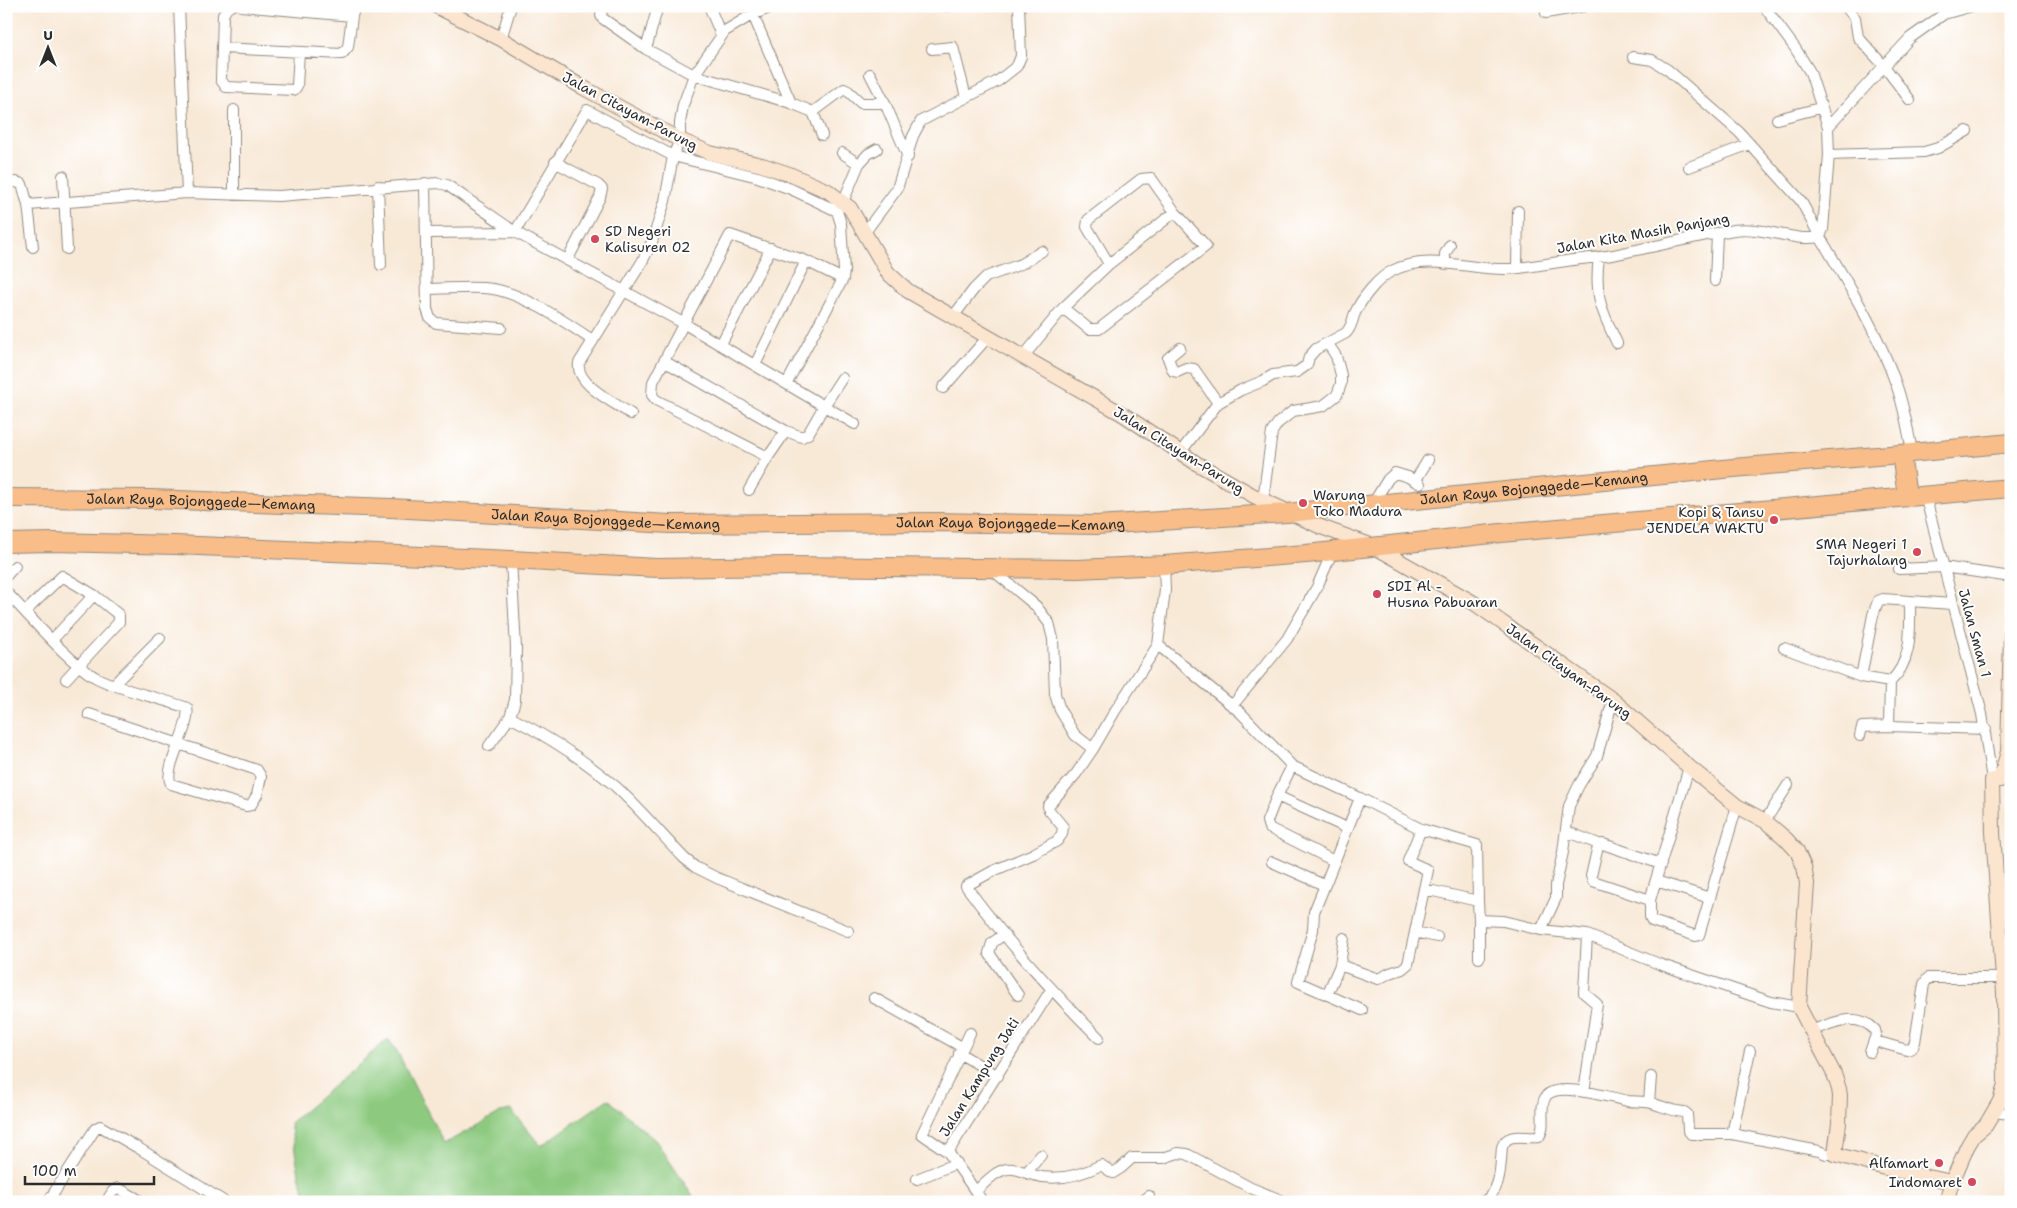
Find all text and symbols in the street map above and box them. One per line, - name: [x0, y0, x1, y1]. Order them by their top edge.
- north arrow: [22, 22, 72, 72]
- text: U: [43, 26, 53, 44]
- street label: Jalan Citayam-Parung: [559, 68, 701, 154]
- street label: Jalan Kita Masih Panjang: [1555, 209, 1731, 257]
- place label: SD Negeri Kalisuren 02: [605, 222, 691, 256]
- marker: SD Negeri Kalisuren 02: [589, 233, 601, 245]
- street label: Jalan Citayam-Parung: [1110, 402, 1248, 498]
- street label: Jalan Raya Bojonggede—Kemang: [1419, 468, 1649, 509]
- place label: Warung Toko Madura: [1313, 486, 1402, 520]
- street label: Jalan Raya Bojonggede—Kemang: [86, 490, 316, 514]
- marker: Warung Toko Madura: [1297, 497, 1309, 509]
- place label: Kopi & Tansu JENDELA WAKTU: [1647, 503, 1764, 537]
- street label: Jalan Raya Bojonggede—Kemang: [491, 505, 720, 533]
- street label: Jalan Raya Bojonggede—Kemang: [896, 513, 1125, 534]
- marker: Kopi & Tansu JENDELA WAKTU: [1768, 514, 1780, 526]
- place label: SMA Negeri 1 Tajurhalang: [1816, 535, 1907, 569]
- marker: SMA Negeri 1 Tajurhalang: [1911, 546, 1923, 558]
- place label: SDI Al - Husna Pabuaran: [1387, 577, 1498, 611]
- street label: Jalan Sman 1: [1955, 587, 1995, 679]
- marker: SDI Al - Husna Pabuaran: [1371, 588, 1383, 600]
- street label: Jalan Citayam-Parung: [1503, 619, 1635, 723]
- street label: Jalan Kampung Jati: [935, 1014, 1023, 1140]
- scale bar: [25, 1153, 154, 1185]
- place label: Alfamart: [1869, 1154, 1929, 1172]
- marker: Alfamart: [1933, 1157, 1945, 1169]
- text: 100 m: [32, 1161, 77, 1181]
- place label: Indomaret: [1889, 1173, 1962, 1191]
- marker: Indomaret: [1966, 1176, 1978, 1188]

